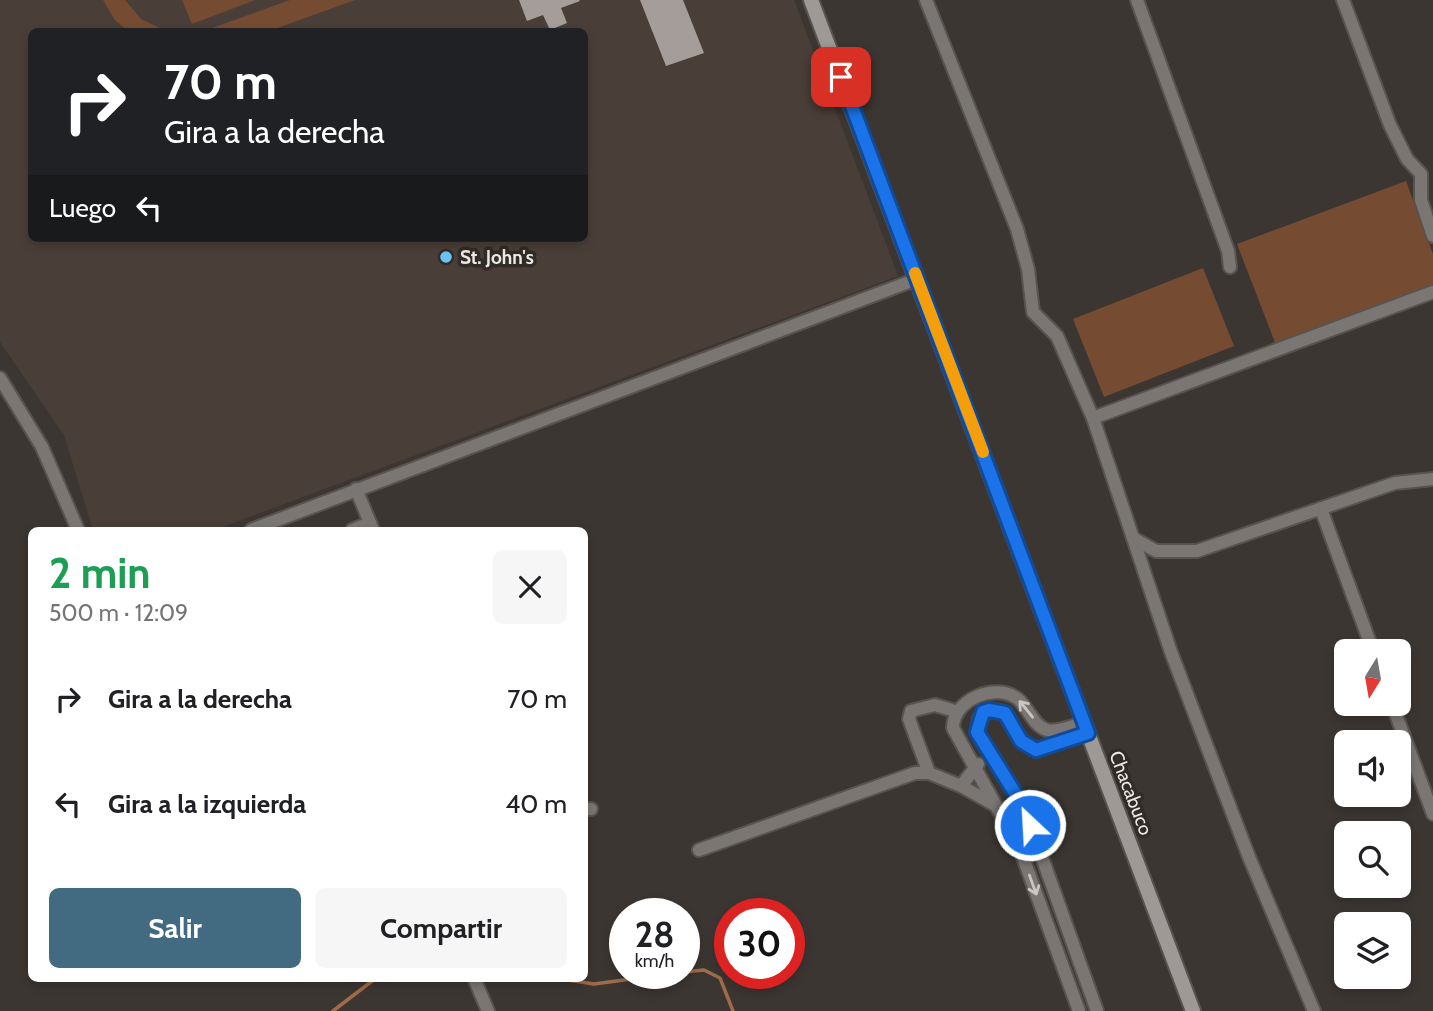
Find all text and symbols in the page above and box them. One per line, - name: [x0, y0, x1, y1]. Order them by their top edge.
- pin: [811, 47, 871, 107]
- text: 70 m: [164, 52, 277, 111]
- icon: right: [49, 56, 140, 147]
- icon: arrive: [822, 58, 860, 96]
- text: Gira a la derecha: [164, 112, 385, 151]
- icon: left: [130, 189, 168, 227]
- text: Luego: [49, 192, 116, 224]
- place label: St. John's: [460, 246, 534, 269]
- marker: St. John's: [438, 249, 454, 265]
- text: 2 min: [49, 547, 150, 599]
- button: close: [493, 550, 567, 624]
- text: 500 m · 12:09: [49, 599, 188, 627]
- north arrow: [1334, 639, 1410, 716]
- map controls: [1334, 639, 1411, 989]
- icon: right: [49, 680, 87, 718]
- text: Gira a la derecha: [108, 683, 292, 715]
- text: 70 m: [507, 683, 567, 715]
- one-way arrow: [1019, 701, 1034, 719]
- button: sound: [1334, 730, 1411, 807]
- street label: Chacabuco: [1104, 748, 1158, 838]
- icon: left: [49, 785, 87, 823]
- text: Gira a la izquierda: [108, 788, 306, 820]
- text: 40 m: [505, 788, 567, 820]
- position arrow: [993, 788, 1067, 862]
- button: search: [1334, 821, 1411, 898]
- one-way arrow: [1028, 874, 1040, 896]
- button: Salir: [49, 888, 301, 968]
- button: Compartir: [315, 888, 567, 968]
- speed limit sign: 30: [714, 898, 805, 989]
- button: layers: [1334, 912, 1411, 989]
- text: 28: [635, 913, 674, 956]
- text: km/h: [635, 950, 674, 972]

